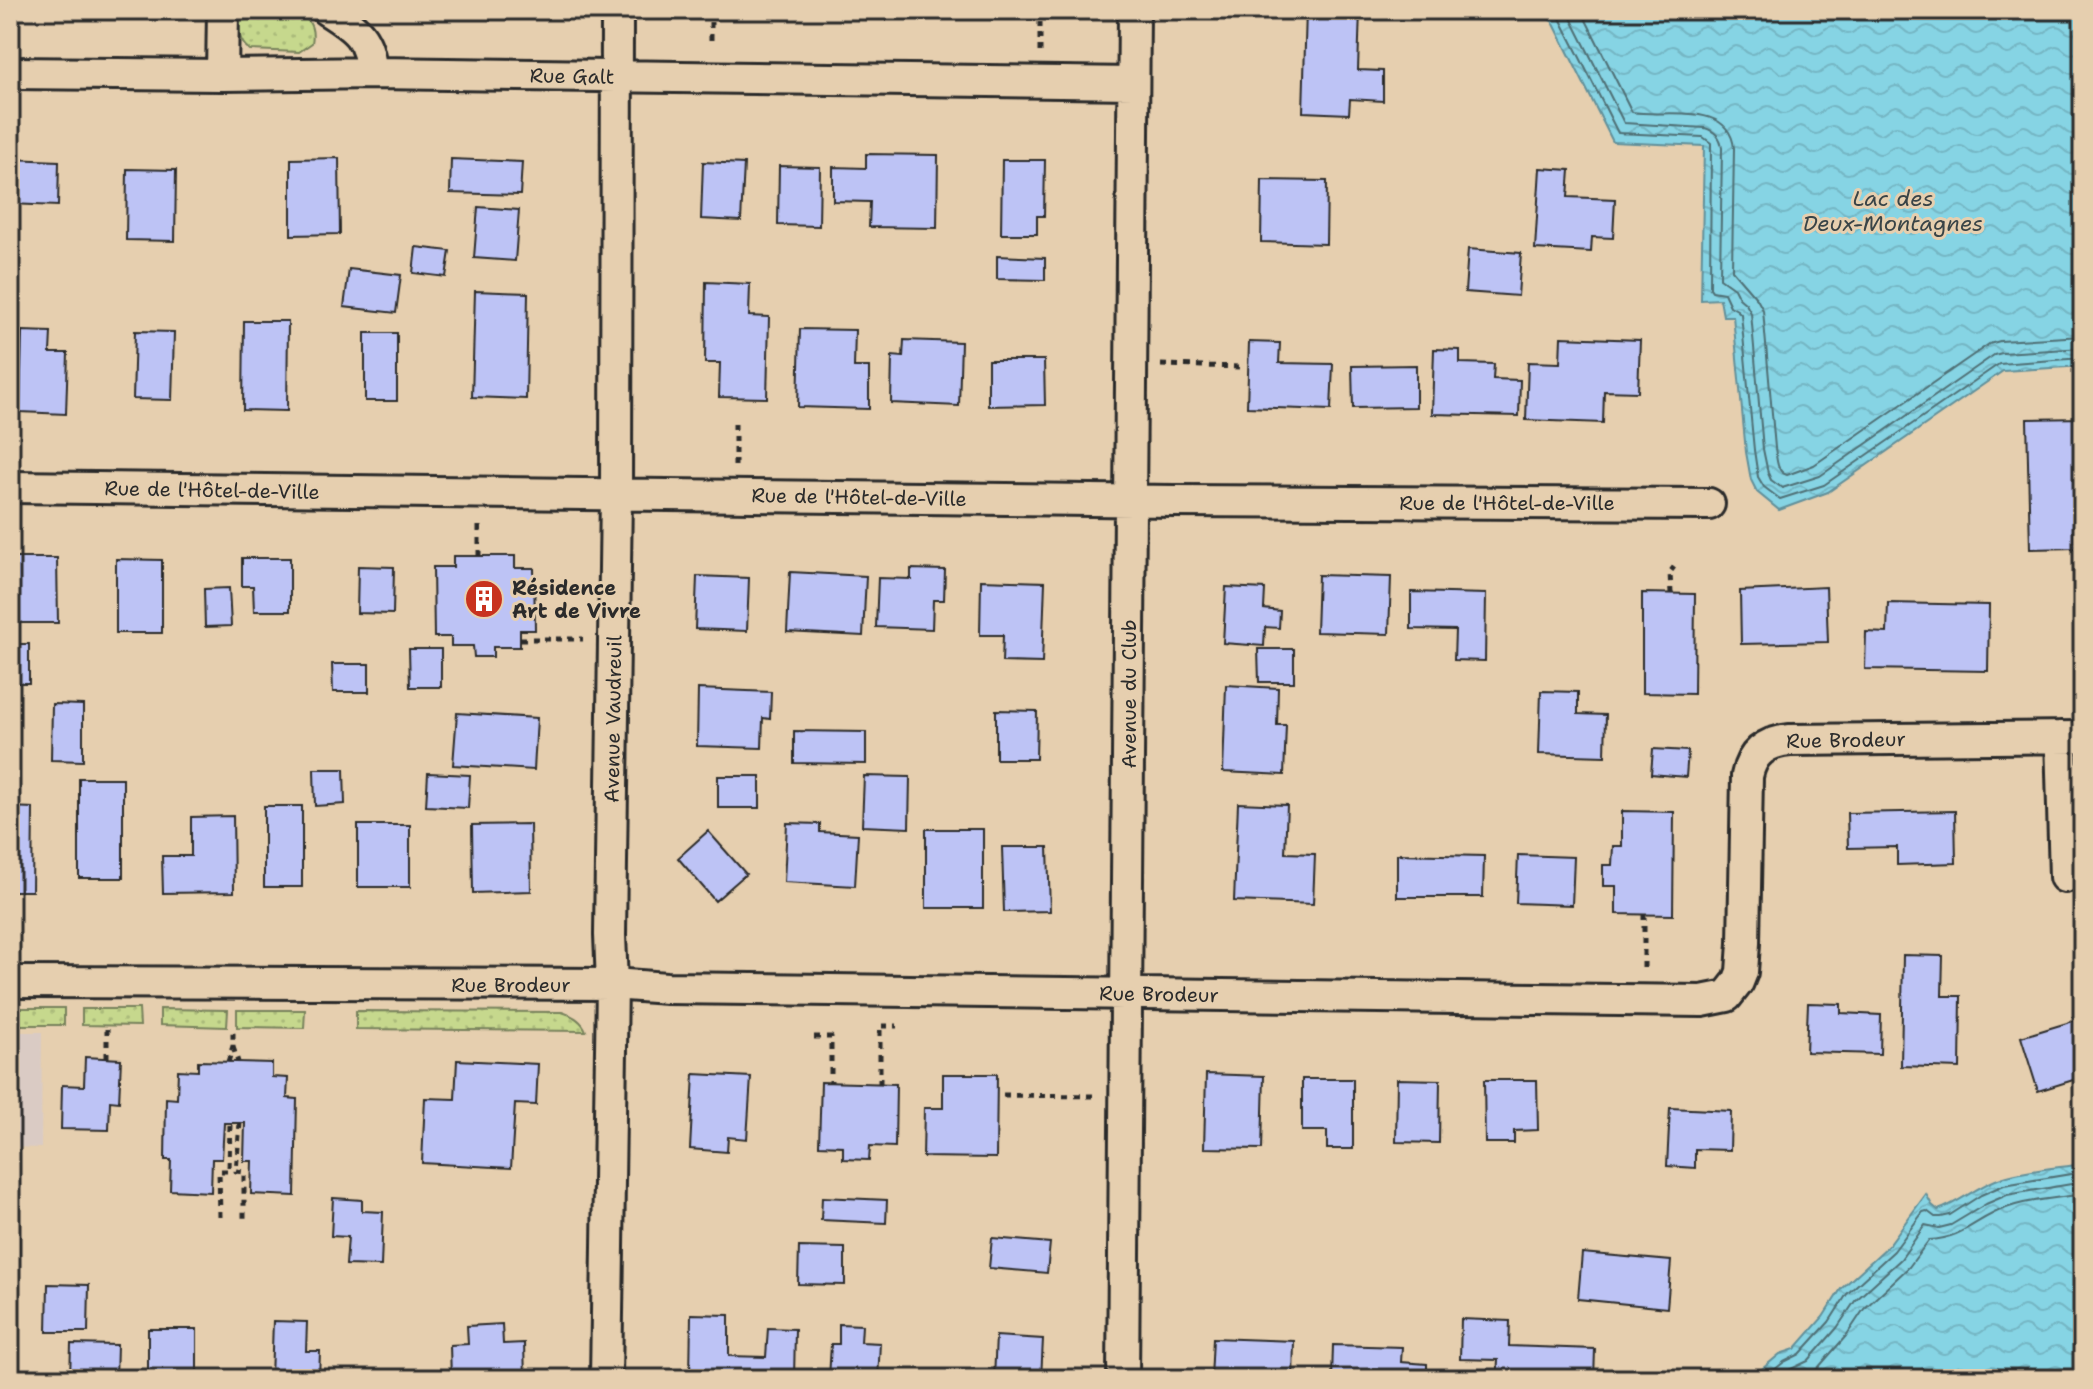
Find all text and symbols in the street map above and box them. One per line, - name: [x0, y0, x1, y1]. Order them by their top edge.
- street label: Rue Galt: [529, 62, 615, 90]
- water label: Lac des Deux-Montagnes: [1803, 184, 1983, 238]
- street label: Rue de l'Hôtel-de-Ville: [104, 475, 320, 505]
- street label: Rue de l'Hôtel-de-Ville: [751, 482, 967, 512]
- street label: Rue de l'Hôtel-de-Ville: [1399, 490, 1615, 516]
- place label: Résidence Art de Vivre: [512, 575, 641, 624]
- building icon: Résidence Art de Vivre: [463, 578, 505, 620]
- street label: Avenue du Club: [1116, 619, 1142, 769]
- street label: Avenue Vaudreuil: [599, 635, 627, 803]
- street label: Rue Brodeur: [1786, 726, 1906, 754]
- street label: Rue Brodeur: [451, 972, 571, 998]
- street label: Rue Brodeur: [1099, 980, 1219, 1008]

